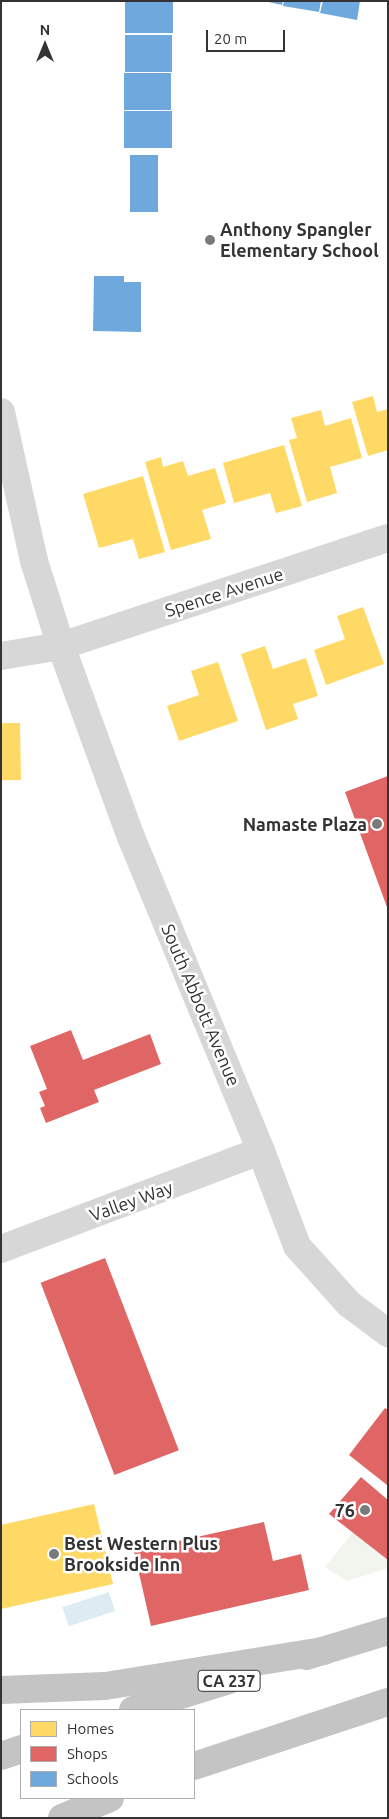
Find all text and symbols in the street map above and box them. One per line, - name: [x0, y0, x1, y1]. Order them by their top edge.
- north arrow: [20, 20, 70, 70]
- scale bar: [209, 20, 288, 52]
- text: N: [40, 22, 50, 38]
- text: 20 m: [214, 30, 247, 47]
- place label: Anthony Spangler Elementary School: [220, 219, 379, 262]
- marker: Anthony Spangler Elementary School: [204, 234, 216, 246]
- street label: Spence Avenue: [162, 563, 286, 621]
- place label: Namaste Plaza: [243, 813, 367, 835]
- marker: Namaste Plaza: [371, 818, 383, 830]
- street label: South Abbott Avenue: [157, 921, 245, 1089]
- street label: Valley Way: [87, 1176, 175, 1226]
- place label: 76: [335, 1499, 355, 1521]
- marker: 76: [359, 1504, 371, 1516]
- place label: Best Western Plus Brookside Inn: [64, 1533, 218, 1576]
- marker: Best Western Plus Brookside Inn: [48, 1548, 60, 1560]
- road number: CA 237: [196, 1668, 262, 1694]
- legend: [20, 1709, 195, 1799]
- text: Homes: [67, 1720, 114, 1737]
- text: Shops: [67, 1745, 108, 1762]
- text: Schools: [67, 1770, 118, 1787]

